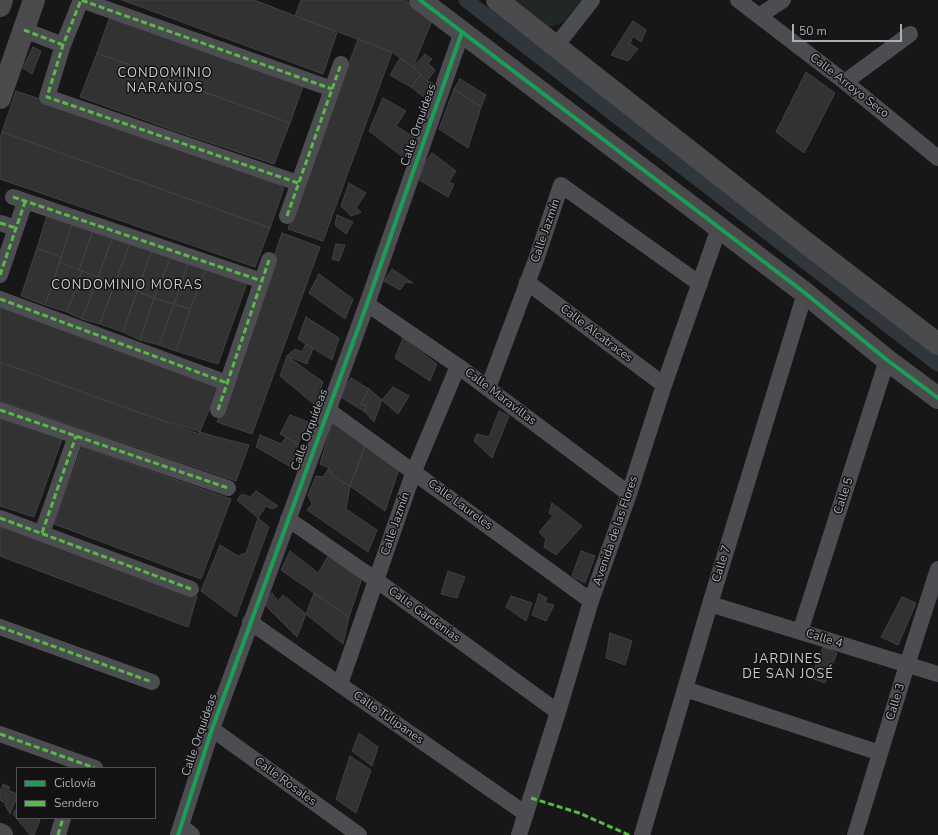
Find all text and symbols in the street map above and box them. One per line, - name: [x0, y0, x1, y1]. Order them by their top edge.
- scale bar: [794, 16, 904, 42]
- text: 50 m: [799, 23, 827, 39]
- street label: Calle Arroyo Seco: [807, 51, 891, 121]
- district label: CONDOMINIO NARANJOS: [117, 66, 213, 97]
- street label: Calle Orquídeas: [398, 82, 440, 168]
- street label: Calle Jazmín: [528, 197, 564, 265]
- district label: CONDOMINIO MORAS: [51, 278, 203, 294]
- street label: Calle Alcatraces: [557, 302, 635, 366]
- street label: Calle Maravillas: [461, 365, 539, 429]
- street label: Calle Orquídeas: [288, 387, 332, 473]
- street label: Avenida de las Flores: [590, 474, 642, 588]
- street label: Calle 5: [831, 476, 857, 516]
- street label: Calle Laureles: [425, 477, 495, 533]
- street label: Calle Jazmín: [378, 490, 414, 558]
- street label: Calle 7: [710, 544, 734, 584]
- street label: Calle Gardenias: [385, 584, 463, 646]
- street label: Calle 4: [804, 627, 844, 651]
- district label: JARDINES DE SAN JOSÉ: [742, 652, 834, 683]
- street label: Calle 3: [884, 682, 908, 722]
- street label: Calle Tulipanes: [350, 688, 426, 748]
- street label: Calle Orquídeas: [179, 692, 221, 778]
- street label: Calle Rosales: [251, 755, 319, 809]
- legend: [16, 767, 156, 819]
- text: Ciclovía: [54, 775, 96, 791]
- text: Sendero: [54, 795, 99, 811]

